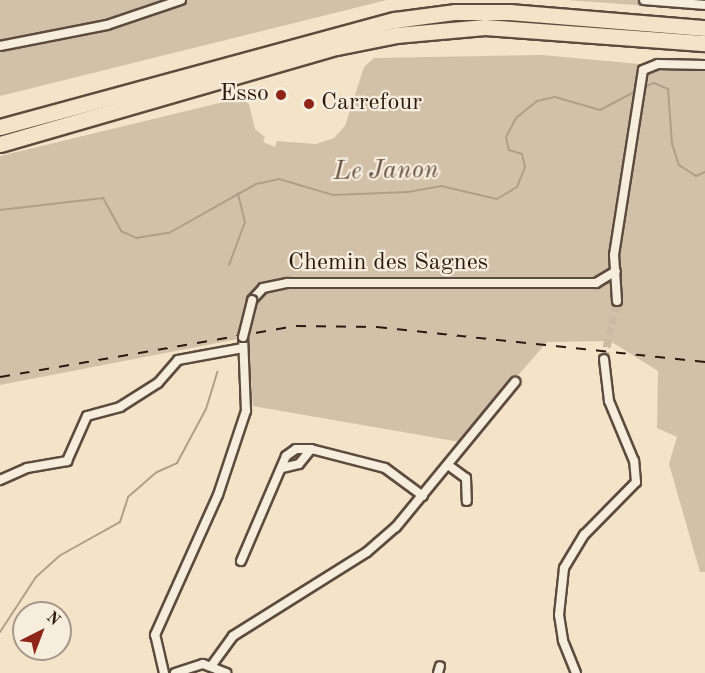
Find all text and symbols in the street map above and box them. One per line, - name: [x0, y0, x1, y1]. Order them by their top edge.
- place label: Esso: [220, 81, 269, 109]
- marker: Esso: [274, 88, 288, 102]
- place label: Carrefour: [321, 90, 422, 118]
- marker: Carrefour: [302, 97, 316, 111]
- water label: Le Janon: [333, 155, 439, 189]
- street label: Chemin des Sagnes: [288, 250, 488, 278]
- north arrow: [12, 601, 72, 661]
- text: N: [43, 609, 63, 629]

